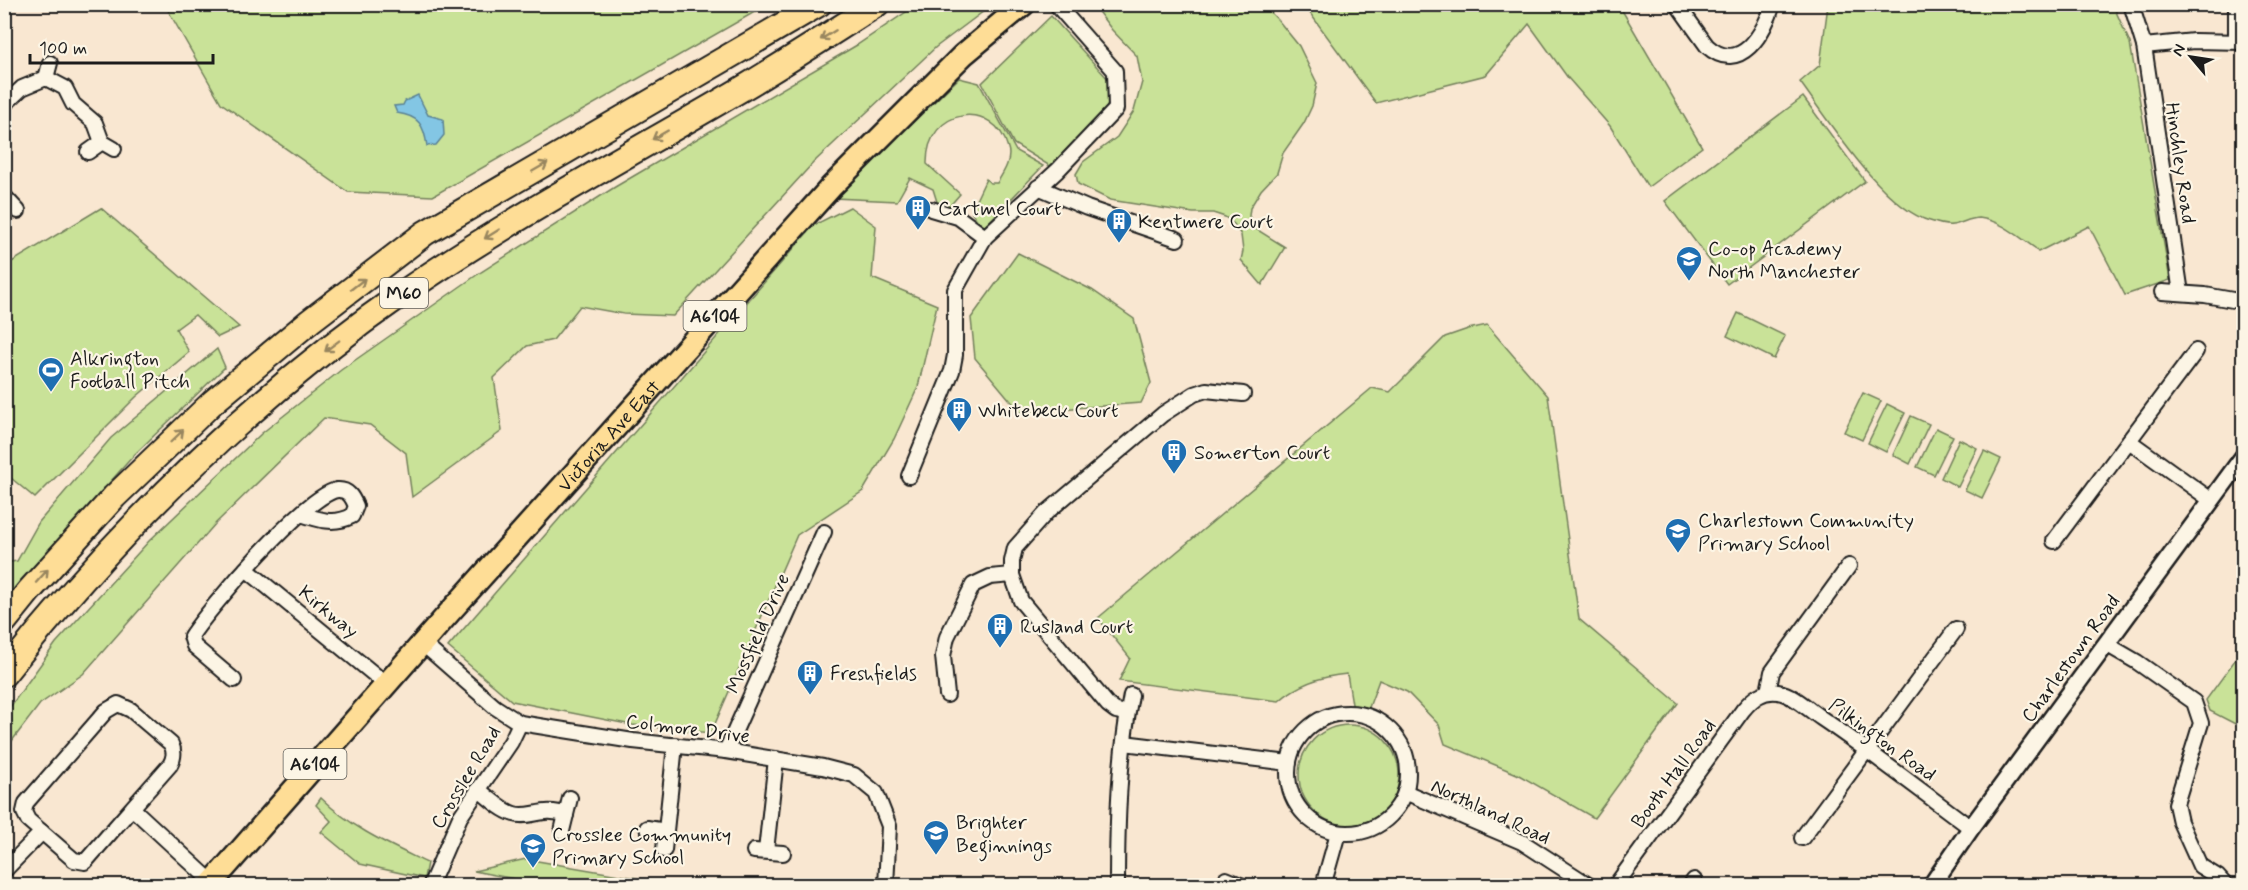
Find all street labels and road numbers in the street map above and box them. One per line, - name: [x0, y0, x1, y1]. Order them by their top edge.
- street label: Hinchley Road: [2158, 101, 2201, 225]
- road number: M60: [380, 278, 428, 308]
- road number: A6104: [684, 301, 746, 331]
- street label: Victoria Ave East: [552, 374, 667, 499]
- street label: Mossfield Drive: [720, 569, 797, 698]
- street label: Kirkway: [292, 579, 364, 645]
- street label: Charlestown Road: [2016, 589, 2127, 728]
- street label: Pilkington Road: [1822, 692, 1941, 790]
- street label: Colmore Drive: [624, 708, 751, 750]
- street label: Booth Hall Road: [1625, 714, 1723, 834]
- street label: Crosslee Road: [425, 721, 508, 834]
- road number: A6104: [284, 749, 346, 779]
- street label: Northland Road: [1426, 773, 1554, 852]

